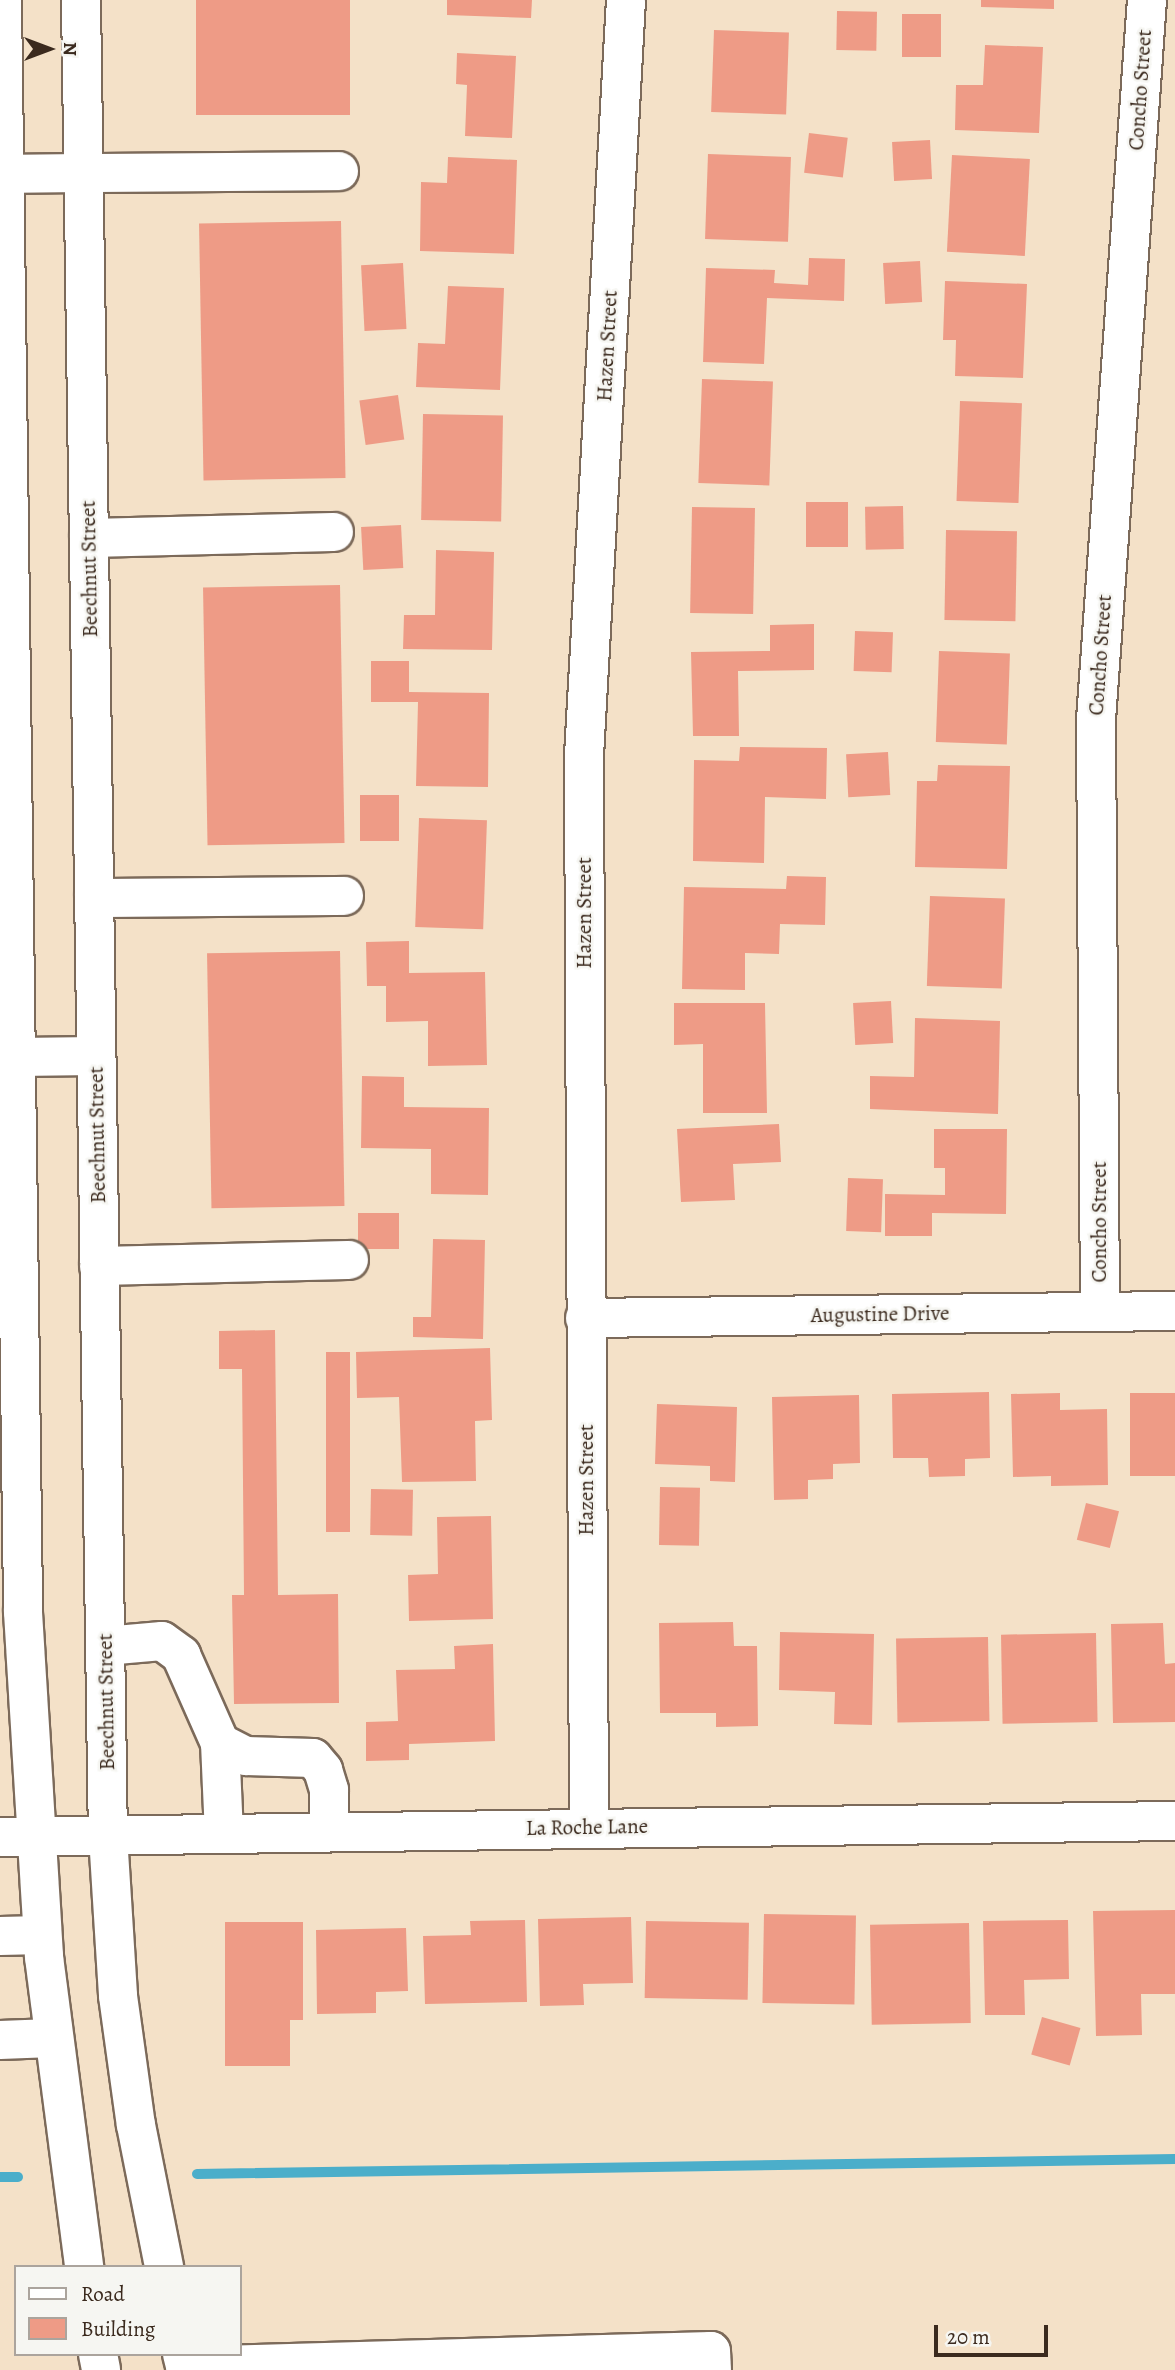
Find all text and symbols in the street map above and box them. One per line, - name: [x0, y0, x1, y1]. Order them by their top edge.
- north arrow: [14, 14, 84, 84]
- street label: Concho Street: [1123, 29, 1157, 151]
- text: N: [57, 42, 83, 56]
- street label: Hazen Street: [591, 290, 623, 402]
- street label: Beechnut Street: [75, 500, 103, 638]
- street label: Concho Street: [1083, 594, 1117, 716]
- street label: Hazen Street: [571, 857, 597, 969]
- street label: Beechnut Street: [83, 1066, 111, 1204]
- street label: Concho Street: [1086, 1161, 1112, 1283]
- street label: Augustine Drive: [810, 1300, 950, 1328]
- street label: Hazen Street: [573, 1424, 599, 1536]
- street label: Beechnut Street: [92, 1633, 120, 1771]
- street label: La Roche Lane: [526, 1813, 648, 1841]
- legend: [14, 2265, 242, 2356]
- text: Road: [81, 2280, 125, 2308]
- scale bar: [937, 2310, 1051, 2354]
- text: Building: [81, 2315, 155, 2343]
- text: 20 m: [947, 2323, 990, 2351]

